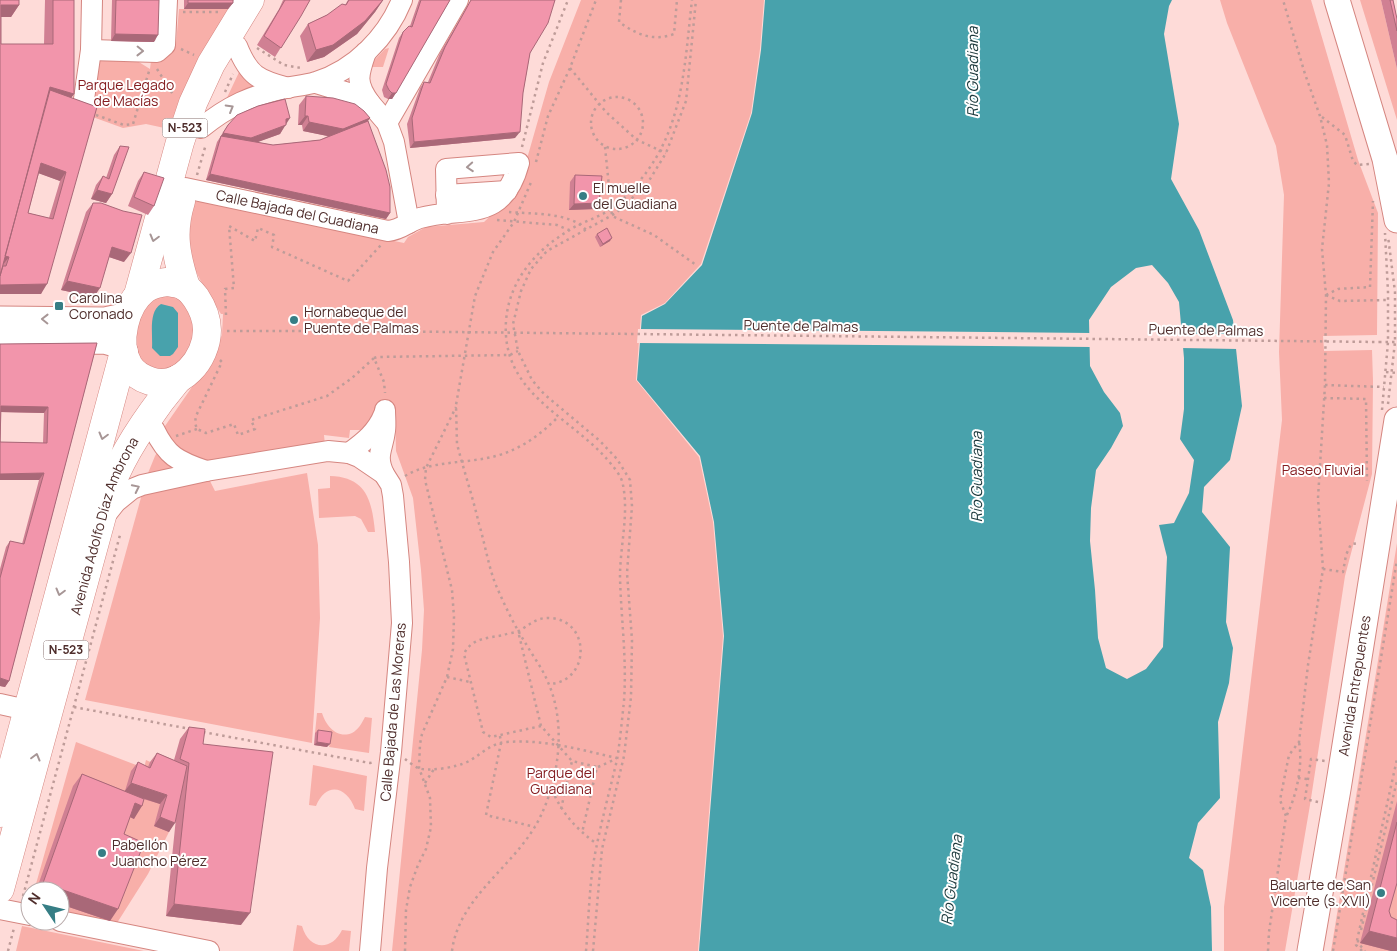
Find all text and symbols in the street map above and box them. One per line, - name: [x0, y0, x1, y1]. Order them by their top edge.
- water label: Río Guadiana: [962, 26, 983, 117]
- one-way arrow: [136, 46, 144, 56]
- park label: Parque Legado de Macías: [78, 75, 174, 110]
- one-way arrow: [224, 104, 233, 114]
- road number: N-523: [162, 119, 208, 138]
- one-way arrow: [466, 161, 474, 172]
- place label: El muelle del Guadiana: [593, 178, 677, 213]
- street label: Calle Bajada del Guadiana: [214, 185, 381, 238]
- marker: El muelle del Guadiana: [577, 190, 589, 202]
- one-way arrow: [149, 234, 160, 242]
- place label: Carolina Coronado: [69, 288, 133, 323]
- marker: Carolina Coronado: [53, 300, 65, 312]
- place label: Hornabeque del Puente de Palmas: [304, 302, 419, 337]
- one-way arrow: [40, 314, 48, 324]
- marker: Hornabeque del Puente de Palmas: [288, 314, 300, 326]
- street label: Puente de Palmas: [743, 315, 859, 336]
- street label: Puente de Palmas: [1148, 319, 1264, 340]
- one-way arrow: [98, 431, 108, 439]
- water label: Río Guadiana: [966, 431, 987, 522]
- street label: Avenida Adolfo Díaz Ambrona: [65, 433, 143, 617]
- park label: Paseo Fluvial: [1282, 460, 1364, 479]
- one-way arrow: [131, 484, 140, 494]
- one-way arrow: [55, 588, 66, 597]
- street label: Avenida Entrepuentes: [1333, 614, 1375, 757]
- street label: Calle Bajada de Las Moreras: [375, 622, 410, 802]
- road number: N-523: [44, 640, 88, 660]
- one-way arrow: [31, 754, 41, 762]
- park label: Parque del Guadiana: [527, 763, 595, 798]
- water label: Río Guadiana: [936, 833, 968, 926]
- place label: Pabellón Juancho Pérez: [112, 835, 207, 870]
- marker: Pabellón Juancho Pérez: [96, 847, 108, 859]
- place label: Baluarte de San Vicente (s. XVII): [1270, 875, 1371, 910]
- north arrow: [20, 881, 70, 931]
- marker: Baluarte de San Vicente (s. XVII): [1375, 887, 1387, 899]
- text: N: [23, 889, 45, 908]

